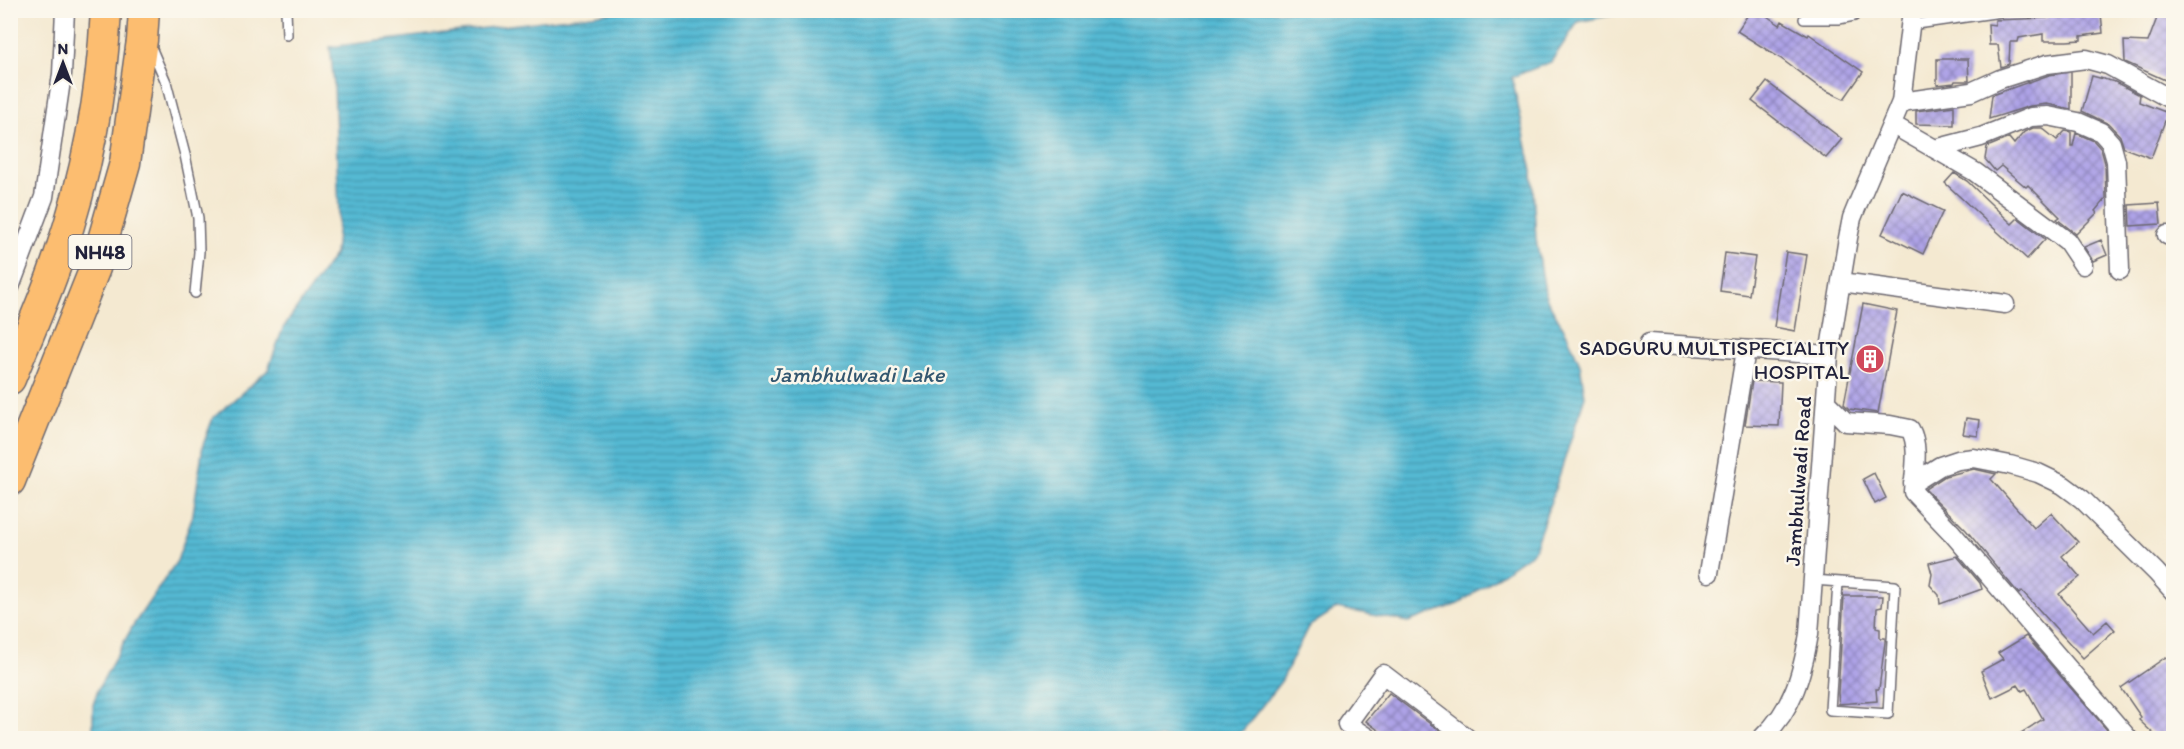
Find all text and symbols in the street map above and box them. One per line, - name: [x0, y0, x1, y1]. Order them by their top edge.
- north arrow: [33, 33, 93, 93]
- text: N: [58, 39, 68, 58]
- road number: NH48: [68, 235, 132, 269]
- place label: SADGURU MULTISPECIALITY HOSPITAL: [1579, 335, 1849, 384]
- building icon: SADGURU MULTISPECIALITY HOSPITAL: [1854, 343, 1886, 375]
- water label: Jambhulwadi Lake: [770, 361, 946, 388]
- street label: Jambhulwadi Road: [1780, 395, 1816, 567]

